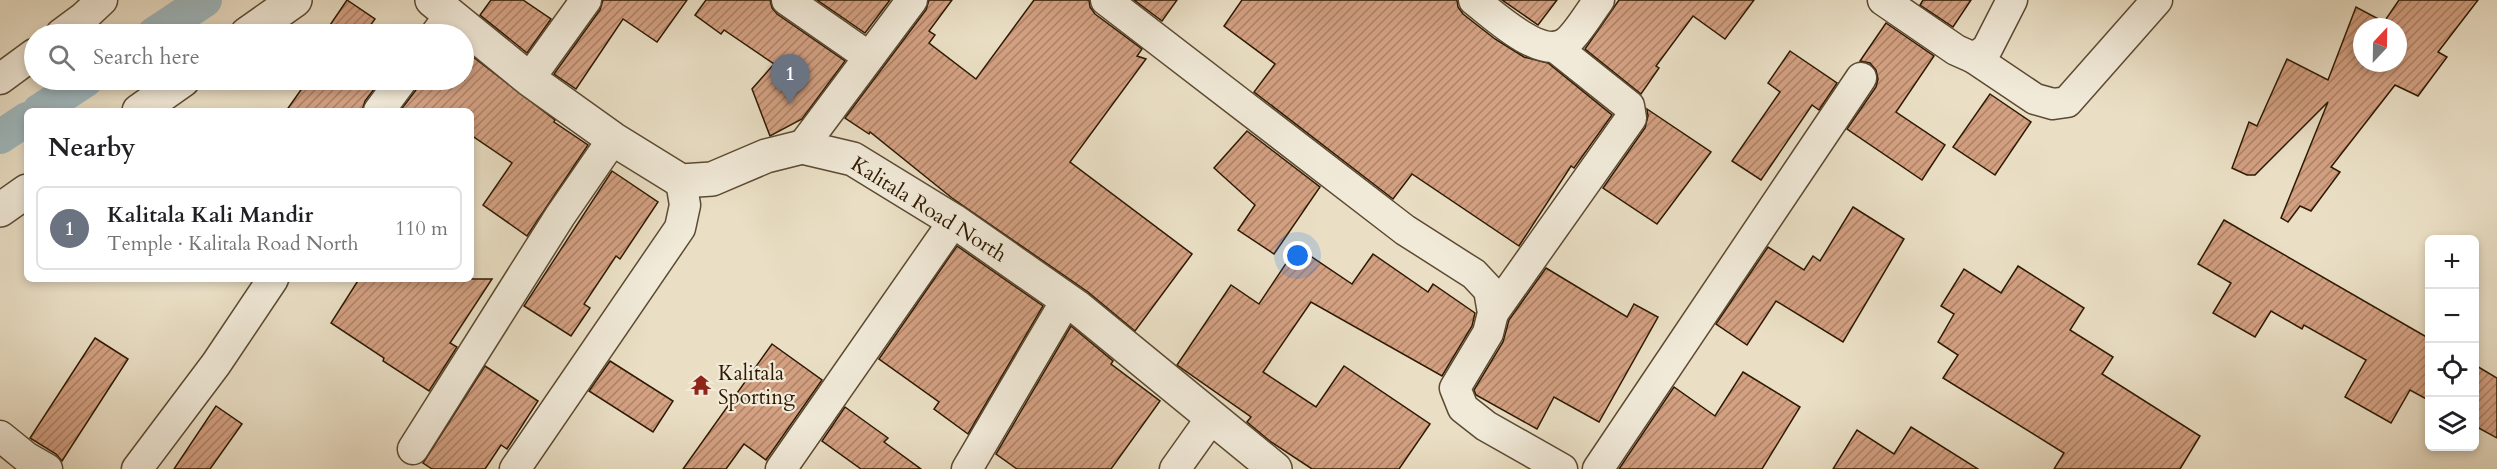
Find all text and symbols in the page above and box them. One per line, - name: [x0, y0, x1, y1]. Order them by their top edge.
- north arrow: [2353, 18, 2407, 72]
- search box: [24, 24, 474, 90]
- icon: search: [45, 41, 78, 74]
- text: Search here: [93, 42, 200, 72]
- pin: 1: [770, 54, 810, 104]
- text: Nearby: [48, 130, 136, 165]
- street label: Kalitala Road North: [845, 150, 1013, 269]
- text: Kalitala Kali Mandir: [107, 200, 313, 230]
- text: 1: [64, 215, 75, 242]
- text: 110 m: [395, 215, 448, 242]
- text: Temple · Kalitala Road North: [107, 230, 358, 257]
- map controls: [2425, 235, 2479, 451]
- button: +: [2425, 235, 2479, 289]
- your location: [1283, 241, 1312, 270]
- button: −: [2425, 289, 2479, 343]
- button: locate: [2425, 343, 2479, 397]
- place label: Kalitala Sporting: [718, 359, 795, 412]
- temple icon: Kalitala Sporting: [689, 373, 713, 397]
- button: layers: [2425, 397, 2479, 451]

